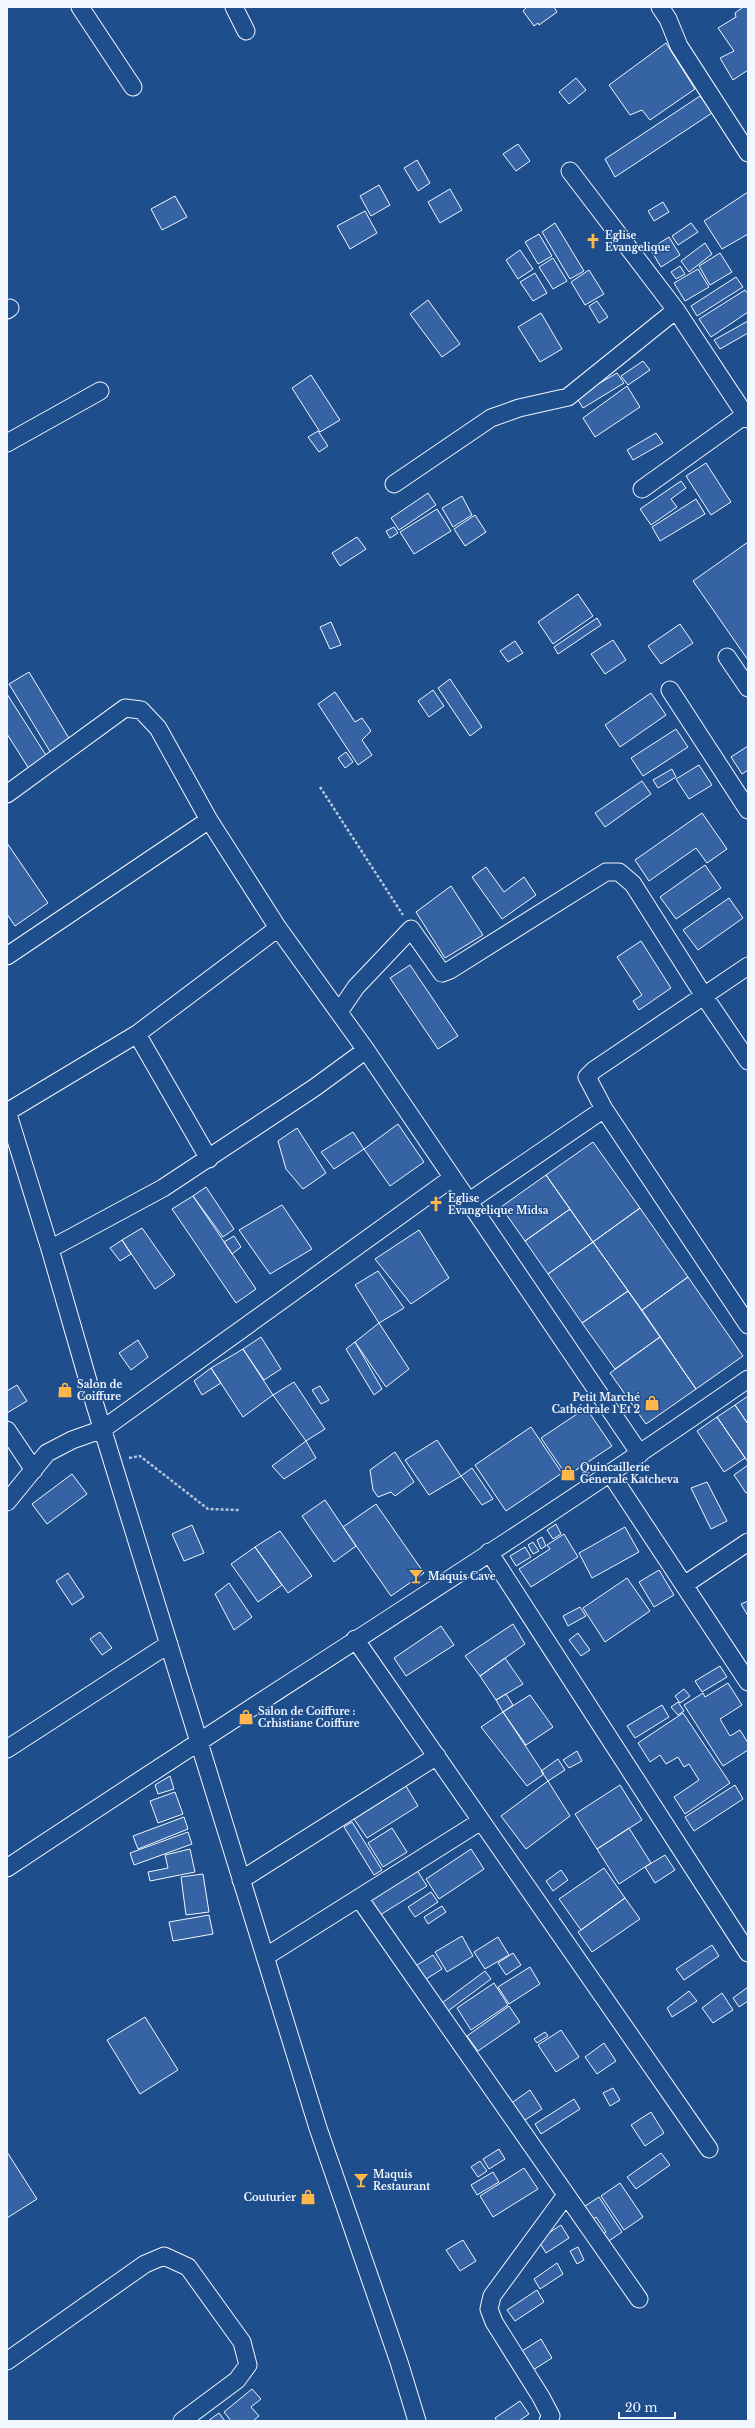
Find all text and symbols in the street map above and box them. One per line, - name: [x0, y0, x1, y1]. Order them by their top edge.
- place label: Eglise Evangelique: [605, 229, 671, 254]
- church icon: Eglise Evangelique: [584, 232, 602, 250]
- place label: Eglise Evangelique Midsa: [448, 1192, 549, 1217]
- church icon: Eglise Evangelique Midsa: [427, 1195, 445, 1213]
- place label: Salon de Coiffure: [77, 1378, 122, 1403]
- shop icon: Salon de Coiffure: [56, 1381, 74, 1399]
- place label: Petit Marché Cathédrale 1 Et 2: [552, 1391, 640, 1416]
- shop icon: Petit Marché Cathédrale 1 Et 2: [643, 1394, 661, 1412]
- place label: Quincaillerie Generale Katcheva: [580, 1461, 679, 1486]
- shop icon: Quincaillerie Generale Katcheva: [559, 1464, 577, 1482]
- bar icon: Maquis Cave: [407, 1567, 425, 1585]
- place label: Maquis Cave: [428, 1570, 496, 1583]
- place label: Salon de Coiffure : Crhistiane Coiffure: [258, 1705, 360, 1730]
- shop icon: Salon de Coiffure : Crhistiane Coiffure: [237, 1708, 255, 1726]
- place label: Maquis Restaurant: [373, 2168, 430, 2193]
- bar icon: Maquis Restaurant: [352, 2171, 370, 2189]
- shop icon: Couturier: [299, 2188, 317, 2206]
- place label: Couturier: [244, 2191, 296, 2204]
- scale bar: [619, 2394, 675, 2420]
- text: 20 m: [625, 2400, 657, 2415]

